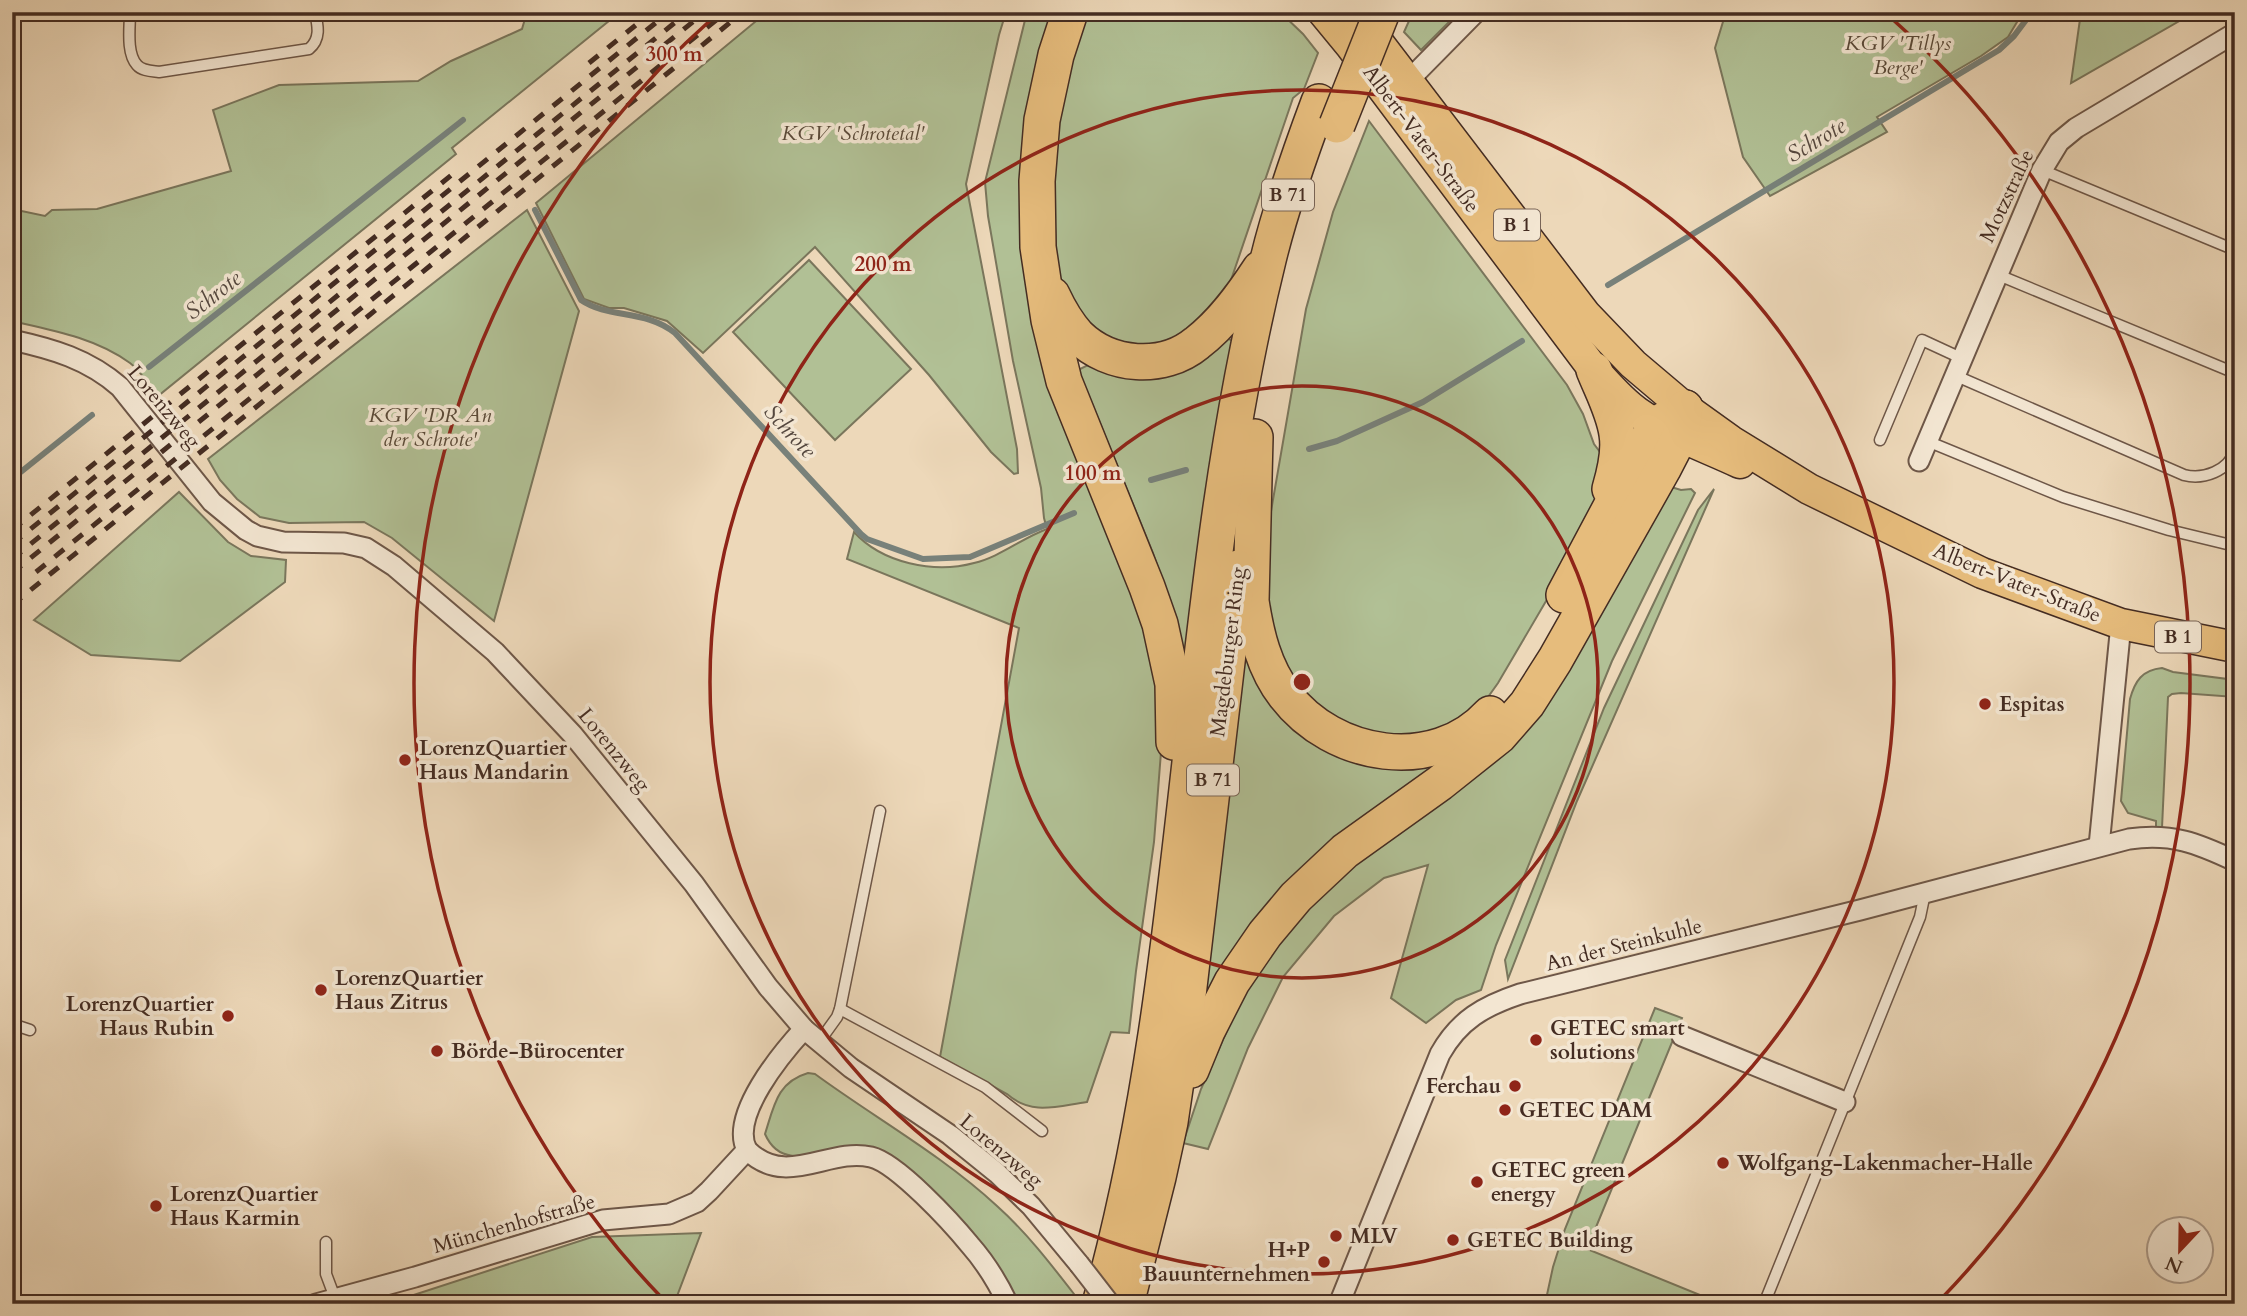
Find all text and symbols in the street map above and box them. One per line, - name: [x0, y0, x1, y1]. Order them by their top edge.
- park label: KGV 'Tillys Berge': [1845, 29, 1951, 82]
- text: 300 m: [645, 40, 703, 69]
- street label: Albert-Vater-Straße: [1356, 59, 1486, 219]
- water label: Schrote: [1781, 110, 1852, 170]
- park label: KGV 'Schrotetal': [781, 119, 925, 148]
- street label: Motzstraße: [1973, 145, 2041, 247]
- road number: B 71: [1262, 180, 1314, 210]
- road number: B 1: [1494, 210, 1540, 241]
- text: 200 m: [854, 250, 912, 279]
- water label: Schrote: [178, 263, 248, 327]
- street label: Lorenzweg: [121, 359, 208, 455]
- water label: Schrote: [757, 397, 823, 465]
- park label: KGV 'DR An der Schrote': [368, 401, 492, 454]
- text: 100 m: [1064, 459, 1122, 488]
- street label: Albert-Vater-Straße: [1929, 536, 2105, 630]
- street label: Magdeburger Ring: [1203, 565, 1253, 738]
- road number: B 1: [2155, 622, 2201, 652]
- centre of rings: [1290, 670, 1314, 694]
- place label: Espitas: [1999, 690, 2064, 719]
- marker: Espitas: [1977, 696, 1993, 712]
- street label: Lorenzweg: [571, 702, 657, 798]
- place label: LorenzQuartier Haus Mandarin: [419, 734, 569, 787]
- marker: LorenzQuartier Haus Mandarin: [397, 752, 413, 768]
- road number: B 71: [1187, 764, 1239, 796]
- street label: An der Steinkuhle: [1543, 912, 1705, 978]
- place label: LorenzQuartier Haus Zitrus: [335, 964, 484, 1017]
- marker: LorenzQuartier Haus Zitrus: [313, 982, 329, 998]
- place label: LorenzQuartier Haus Rubin: [66, 990, 215, 1043]
- marker: LorenzQuartier Haus Rubin: [220, 1008, 236, 1024]
- place label: GETEC smart solutions: [1550, 1014, 1685, 1067]
- marker: GETEC smart solutions: [1528, 1032, 1544, 1048]
- place label: Börde-Bürocenter: [451, 1037, 625, 1066]
- marker: Börde-Bürocenter: [429, 1043, 445, 1059]
- place label: Ferchau: [1426, 1072, 1501, 1101]
- marker: Ferchau: [1507, 1078, 1523, 1094]
- place label: GETEC DAM: [1519, 1096, 1652, 1125]
- marker: GETEC DAM: [1497, 1102, 1513, 1118]
- street label: Lorenzweg: [953, 1108, 1049, 1195]
- place label: Wolfgang-Lakenmacher-Halle: [1736, 1149, 2033, 1178]
- marker: Wolfgang-Lakenmacher-Halle: [1715, 1155, 1731, 1171]
- place label: GETEC green energy: [1491, 1156, 1626, 1209]
- marker: GETEC green energy: [1469, 1174, 1485, 1190]
- place label: LorenzQuartier Haus Karmin: [170, 1180, 319, 1233]
- street label: Münchenhofstraße: [429, 1187, 599, 1261]
- marker: LorenzQuartier Haus Karmin: [148, 1198, 164, 1214]
- north arrow: [2146, 1214, 2216, 1284]
- place label: MLV: [1350, 1222, 1398, 1251]
- place label: GETEC Building: [1467, 1226, 1633, 1255]
- marker: MLV: [1328, 1228, 1344, 1244]
- marker: GETEC Building: [1445, 1232, 1461, 1248]
- place label: H+P Bauunternehmen: [1143, 1236, 1311, 1289]
- text: N: [2161, 1250, 2187, 1280]
- marker: H+P Bauunternehmen: [1316, 1254, 1332, 1270]

